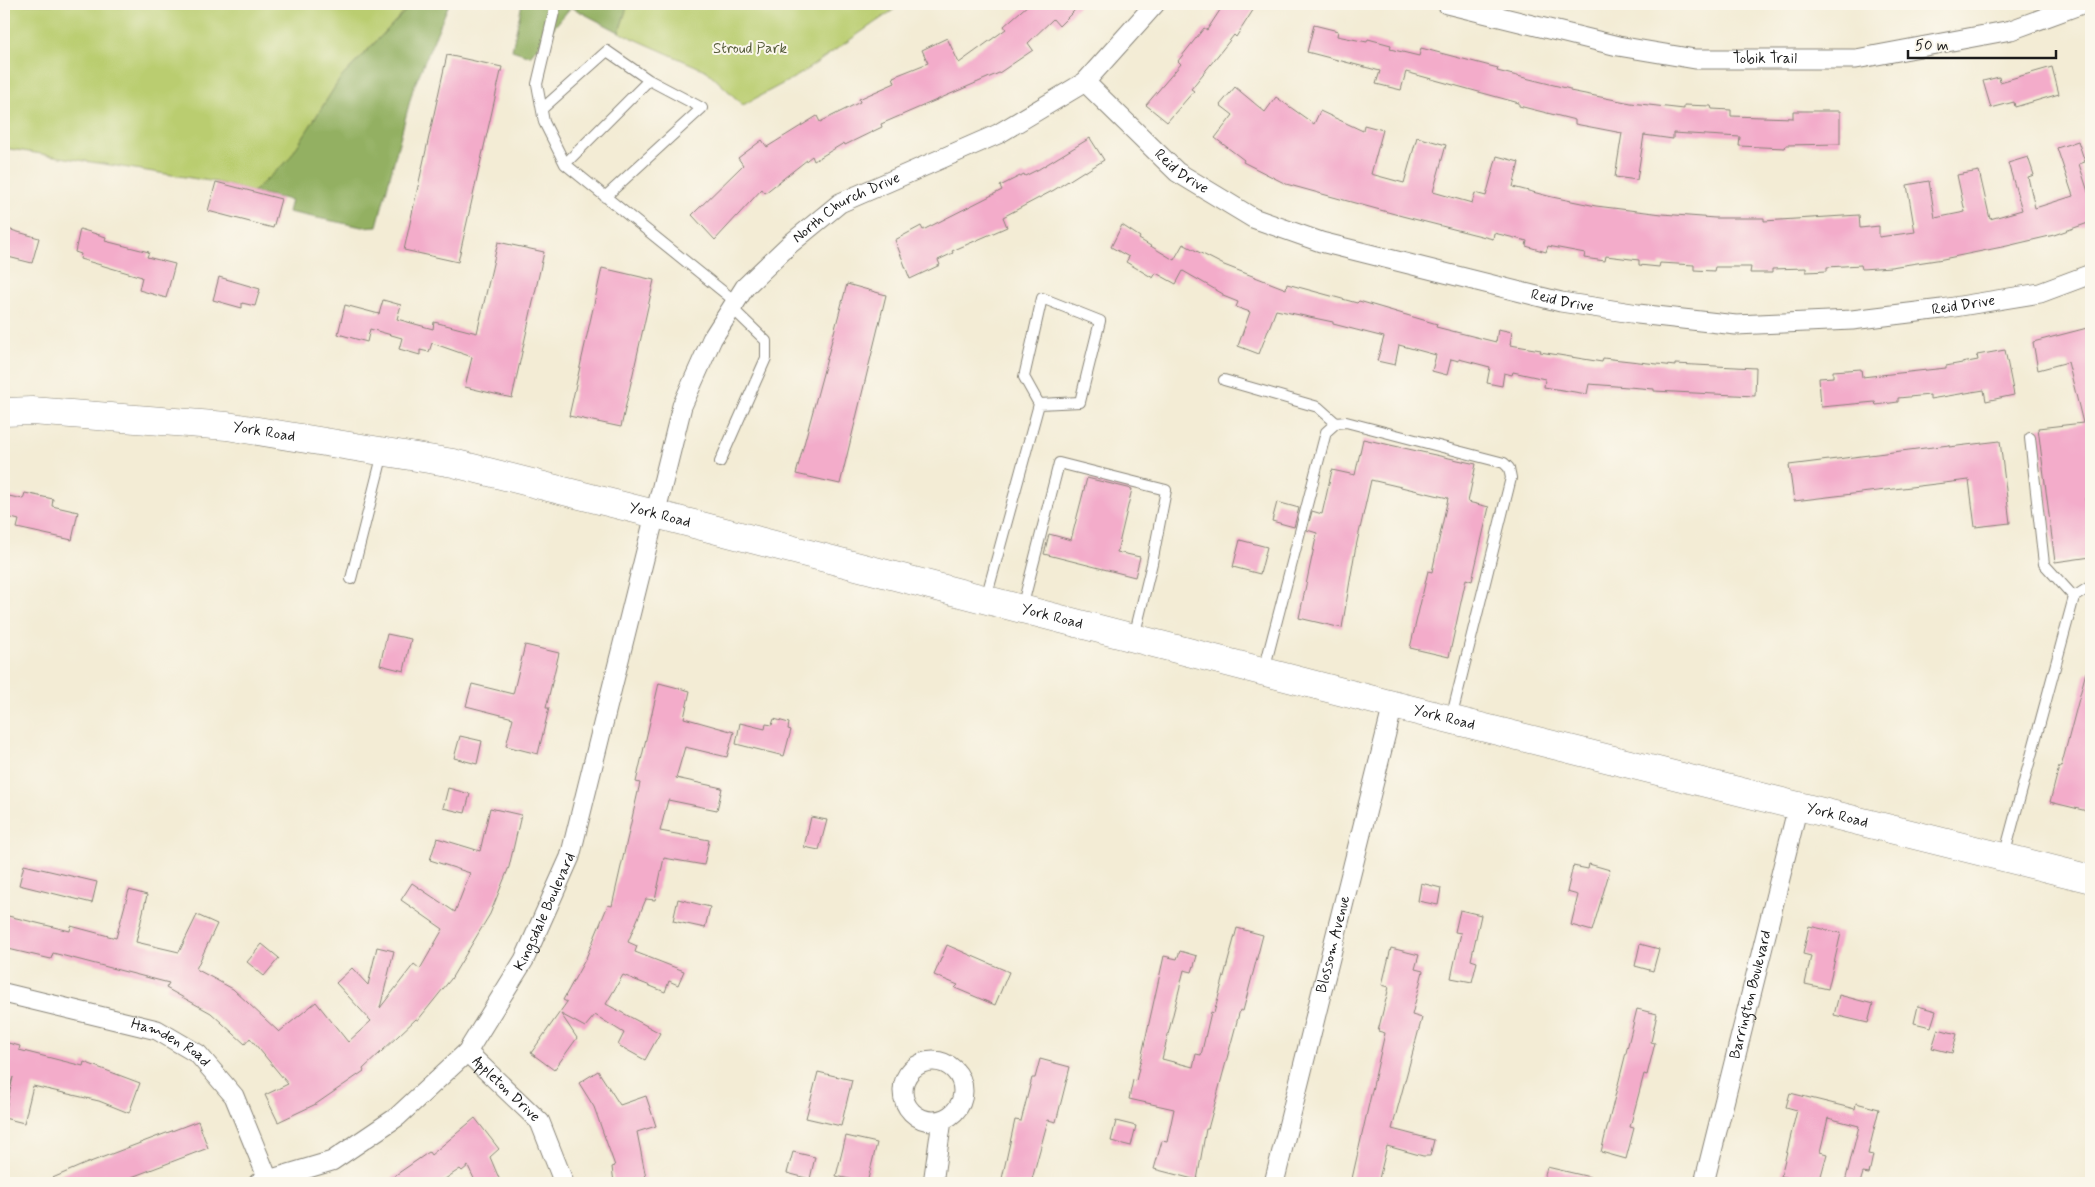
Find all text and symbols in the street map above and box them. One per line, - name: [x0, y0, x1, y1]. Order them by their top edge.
- scale bar: [1908, 28, 2055, 60]
- text: 50 m: [1915, 36, 1949, 56]
- park label: Stroud Park: [713, 39, 787, 59]
- street label: Tobik Trail: [1733, 49, 1797, 69]
- street label: Reid Drive: [1150, 145, 1213, 199]
- street label: North Church Drive: [788, 168, 904, 248]
- street label: Reid Drive: [1528, 285, 1595, 317]
- street label: Reid Drive: [1931, 290, 1997, 320]
- street label: York Road: [231, 417, 297, 447]
- street label: York Road: [627, 498, 693, 533]
- street label: York Road: [1019, 599, 1085, 634]
- street label: York Road: [1411, 700, 1477, 735]
- street label: York Road: [1804, 798, 1870, 833]
- street label: Kingsdale Boulevard: [510, 850, 581, 975]
- street label: Blossom Avenue: [1312, 893, 1355, 995]
- street label: Barrington Boulevard: [1725, 928, 1777, 1061]
- street label: Hamden Road: [129, 1014, 215, 1071]
- street label: Appleton Drive: [467, 1052, 545, 1127]

